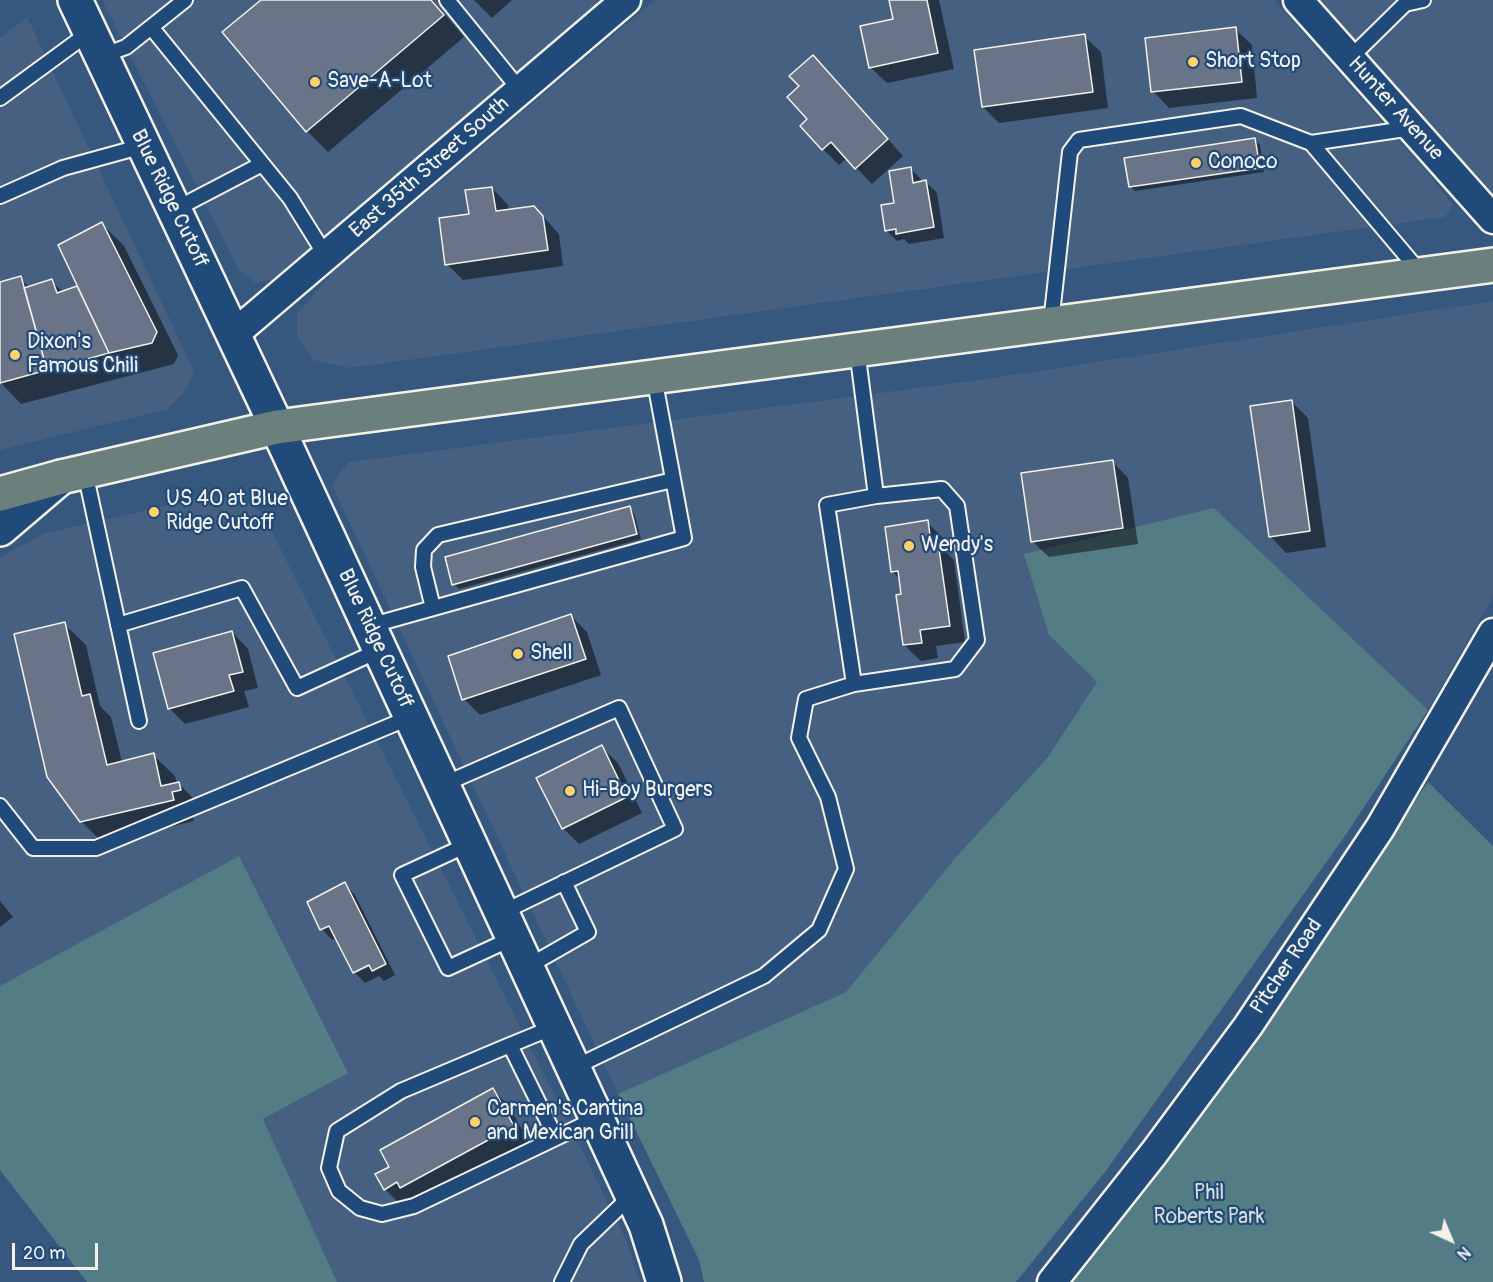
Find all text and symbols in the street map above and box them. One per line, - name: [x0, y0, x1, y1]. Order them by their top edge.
- place label: Short Stop: [1205, 49, 1301, 75]
- street label: Hunter Avenue: [1342, 52, 1448, 166]
- marker: Short Stop: [1186, 55, 1200, 69]
- place label: Save-A-Lot: [327, 69, 432, 95]
- marker: Save-A-Lot: [308, 75, 322, 89]
- street label: East 35th Street South: [345, 92, 515, 244]
- street label: Blue Ridge Cutoff: [125, 126, 213, 272]
- place label: Conoco: [1208, 150, 1278, 176]
- marker: Conoco: [1189, 156, 1203, 170]
- place label: Dixon's Famous Chili: [27, 330, 138, 380]
- marker: Dixon's Famous Chili: [8, 348, 22, 362]
- place label: US 40 at Blue Ridge Cutoff: [166, 487, 288, 537]
- marker: US 40 at Blue Ridge Cutoff: [147, 505, 161, 519]
- place label: Wendy's: [921, 533, 993, 559]
- marker: Wendy's: [902, 539, 916, 553]
- street label: Blue Ridge Cutoff: [332, 565, 418, 713]
- place label: Shell: [530, 641, 572, 667]
- marker: Shell: [511, 647, 525, 661]
- place label: Hi-Boy Burgers: [582, 778, 712, 804]
- marker: Hi-Boy Burgers: [563, 784, 577, 798]
- street label: Pitcher Road: [1246, 914, 1328, 1020]
- place label: Carmen's Cantina and Mexican Grill: [487, 1097, 643, 1147]
- marker: Carmen's Cantina and Mexican Grill: [468, 1115, 482, 1129]
- park label: Phil Roberts Park: [1154, 1181, 1264, 1231]
- north arrow: [1421, 1210, 1481, 1270]
- scale bar: [15, 1231, 100, 1269]
- text: 20 m: [23, 1242, 65, 1265]
- text: N: [1453, 1242, 1474, 1264]

